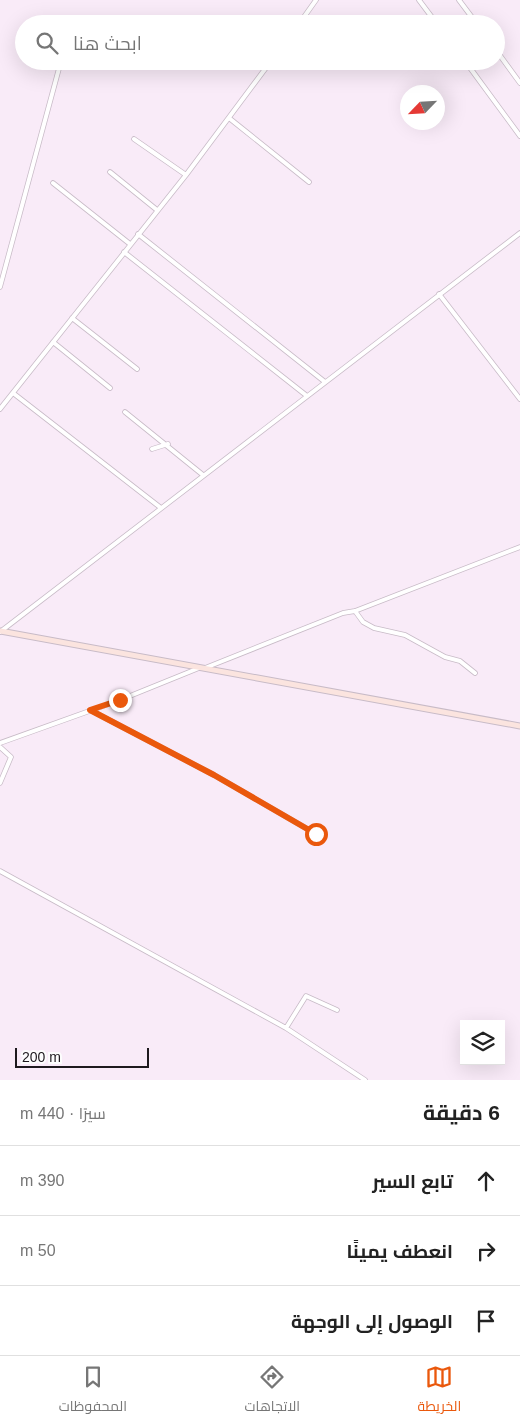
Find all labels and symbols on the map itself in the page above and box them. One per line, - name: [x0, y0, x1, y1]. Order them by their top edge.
- north arrow: [400, 85, 445, 130]
- route end: [109, 689, 132, 712]
- route start: [305, 823, 328, 846]
- scale bar: [15, 1045, 149, 1068]

